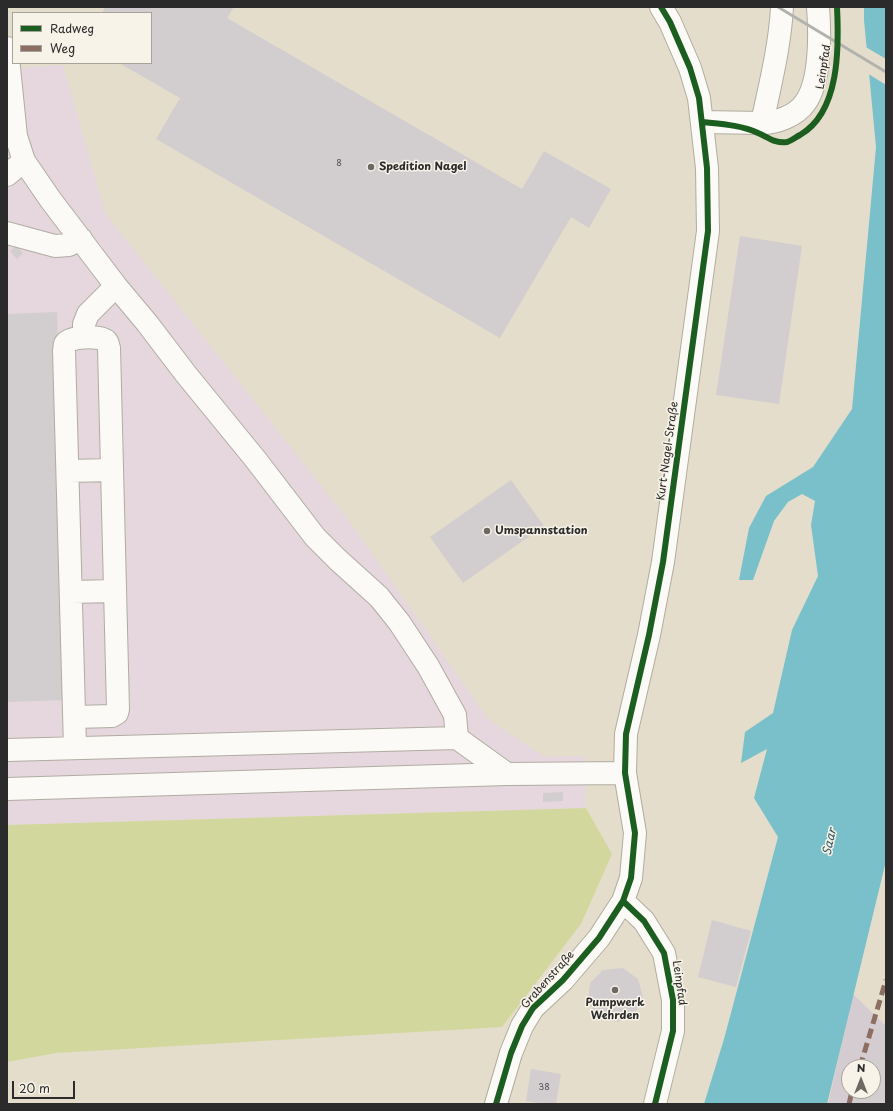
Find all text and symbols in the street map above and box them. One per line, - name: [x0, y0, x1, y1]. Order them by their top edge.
- legend: [12, 12, 152, 64]
- text: Radweg: [50, 19, 94, 37]
- text: Weg: [50, 39, 75, 57]
- street label: Leinpfad: [814, 44, 834, 90]
- house number: 8: [336, 159, 342, 169]
- place label: Spedition Nagel: [379, 160, 466, 174]
- marker: Spedition Nagel: [366, 162, 376, 172]
- street label: Kurt-Nagel-Straße: [655, 401, 681, 501]
- place label: Umspannstation: [495, 524, 587, 538]
- marker: Umspannstation: [482, 526, 492, 536]
- water label: Saar: [820, 827, 840, 857]
- street label: Grabenstraße: [519, 948, 577, 1012]
- street label: Leinpfad: [669, 960, 689, 1006]
- marker: Pumpwerk Wehrden: [610, 985, 620, 995]
- place label: Pumpwerk Wehrden: [585, 996, 645, 1022]
- north arrow: [841, 1059, 881, 1099]
- text: N: [857, 1059, 865, 1076]
- scale bar: [14, 1073, 77, 1099]
- text: 20 m: [19, 1079, 50, 1097]
- house number: 38: [538, 1083, 550, 1093]

